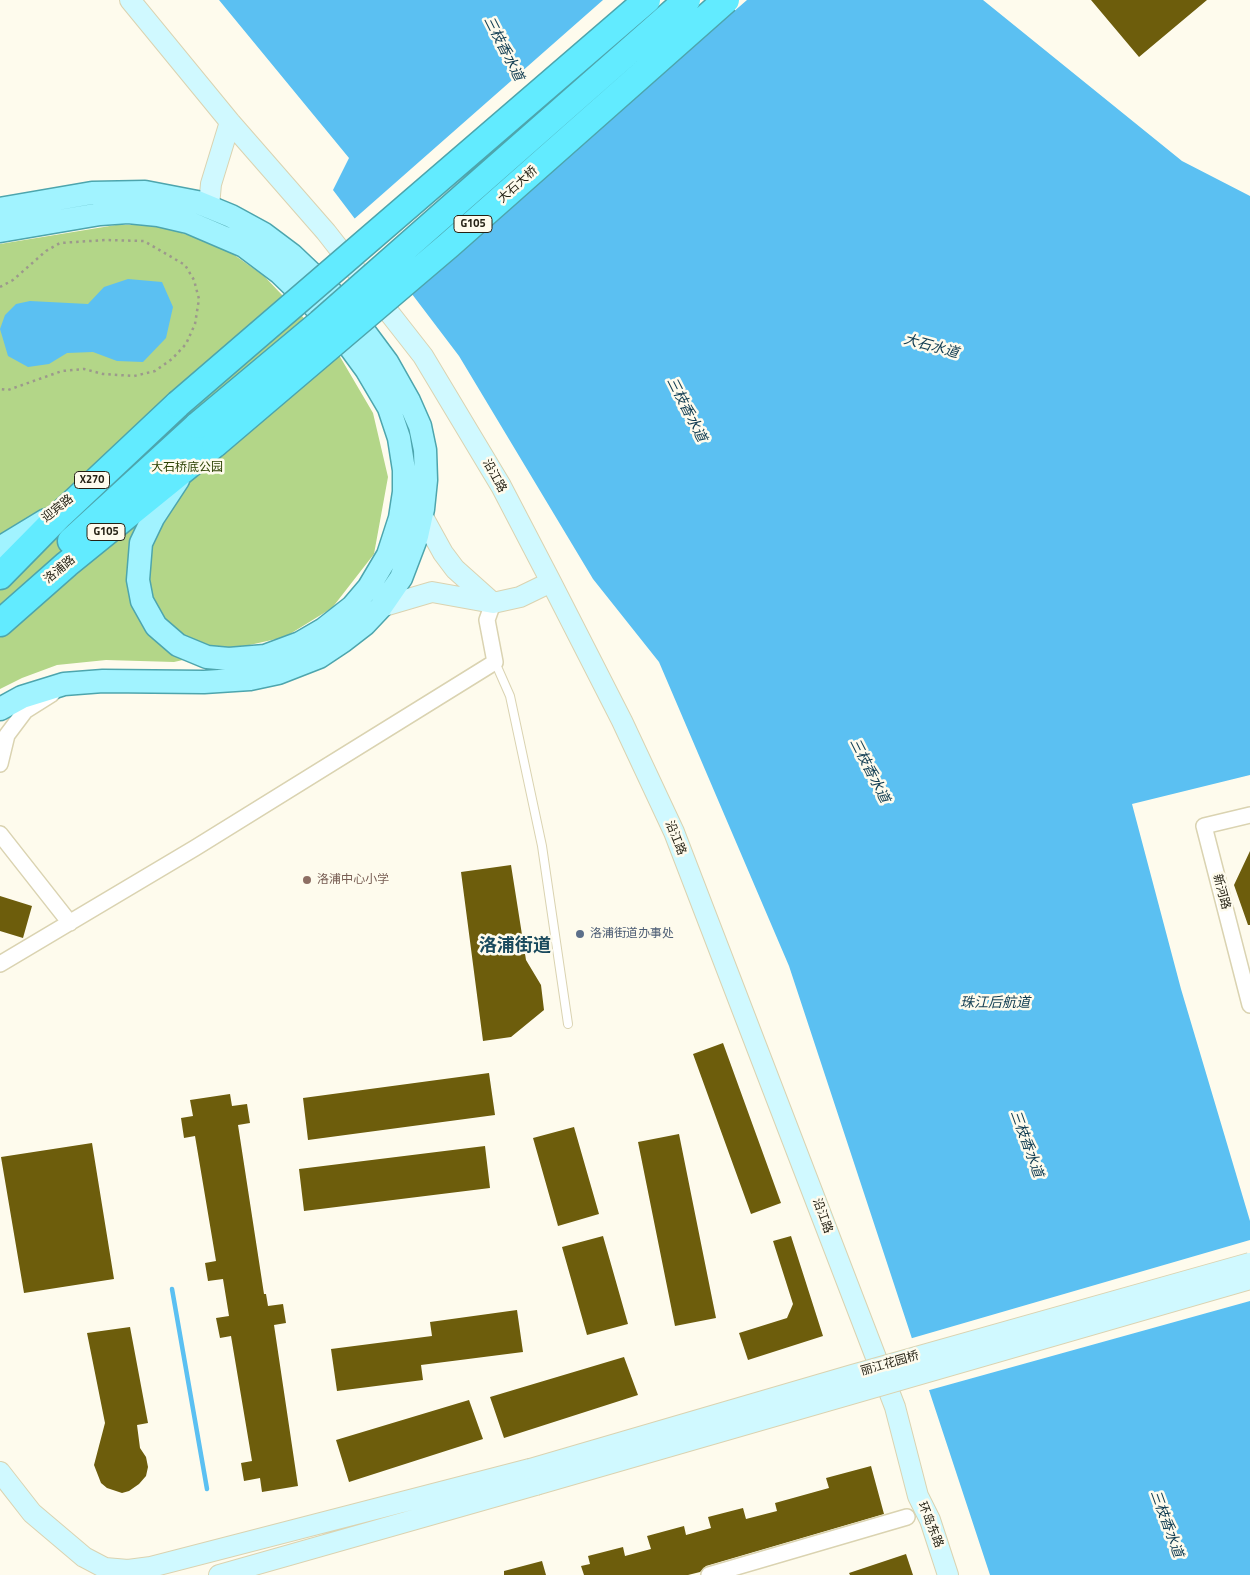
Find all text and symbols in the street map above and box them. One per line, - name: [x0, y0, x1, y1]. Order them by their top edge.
- water label: 三枝香水道: [480, 14, 526, 84]
- street label: 大石大桥: [495, 164, 541, 206]
- road number: G105: [454, 215, 492, 232]
- water label: 大石水道: [902, 332, 960, 362]
- water label: 三枝香水道: [663, 375, 709, 445]
- street label: 沿江路: [479, 457, 509, 495]
- park label: 大石桥底公园: [151, 461, 223, 475]
- road number: X270: [74, 472, 110, 488]
- street label: 迎宾路: [39, 492, 77, 526]
- road number: G105: [87, 524, 125, 540]
- street label: 洛浦路: [42, 553, 78, 587]
- water label: 三枝香水道: [846, 736, 892, 806]
- street label: 沿江路: [662, 819, 688, 857]
- place label: 洛浦中心小学: [317, 873, 389, 887]
- street label: 新河路: [1209, 873, 1233, 911]
- marker: 洛浦中心小学: [301, 874, 313, 886]
- place label: 洛浦街道办事处: [590, 927, 674, 941]
- marker: 洛浦街道办事处: [574, 928, 586, 940]
- district label: 洛浦街道: [479, 936, 551, 958]
- water label: 珠江后航道: [960, 996, 1030, 1012]
- water label: 三枝香水道: [1006, 1108, 1046, 1180]
- street label: 沿江路: [809, 1197, 835, 1235]
- street label: 丽江花园桥: [859, 1349, 921, 1379]
- water label: 三枝香水道: [1146, 1488, 1186, 1560]
- street label: 环岛东路: [914, 1500, 946, 1550]

